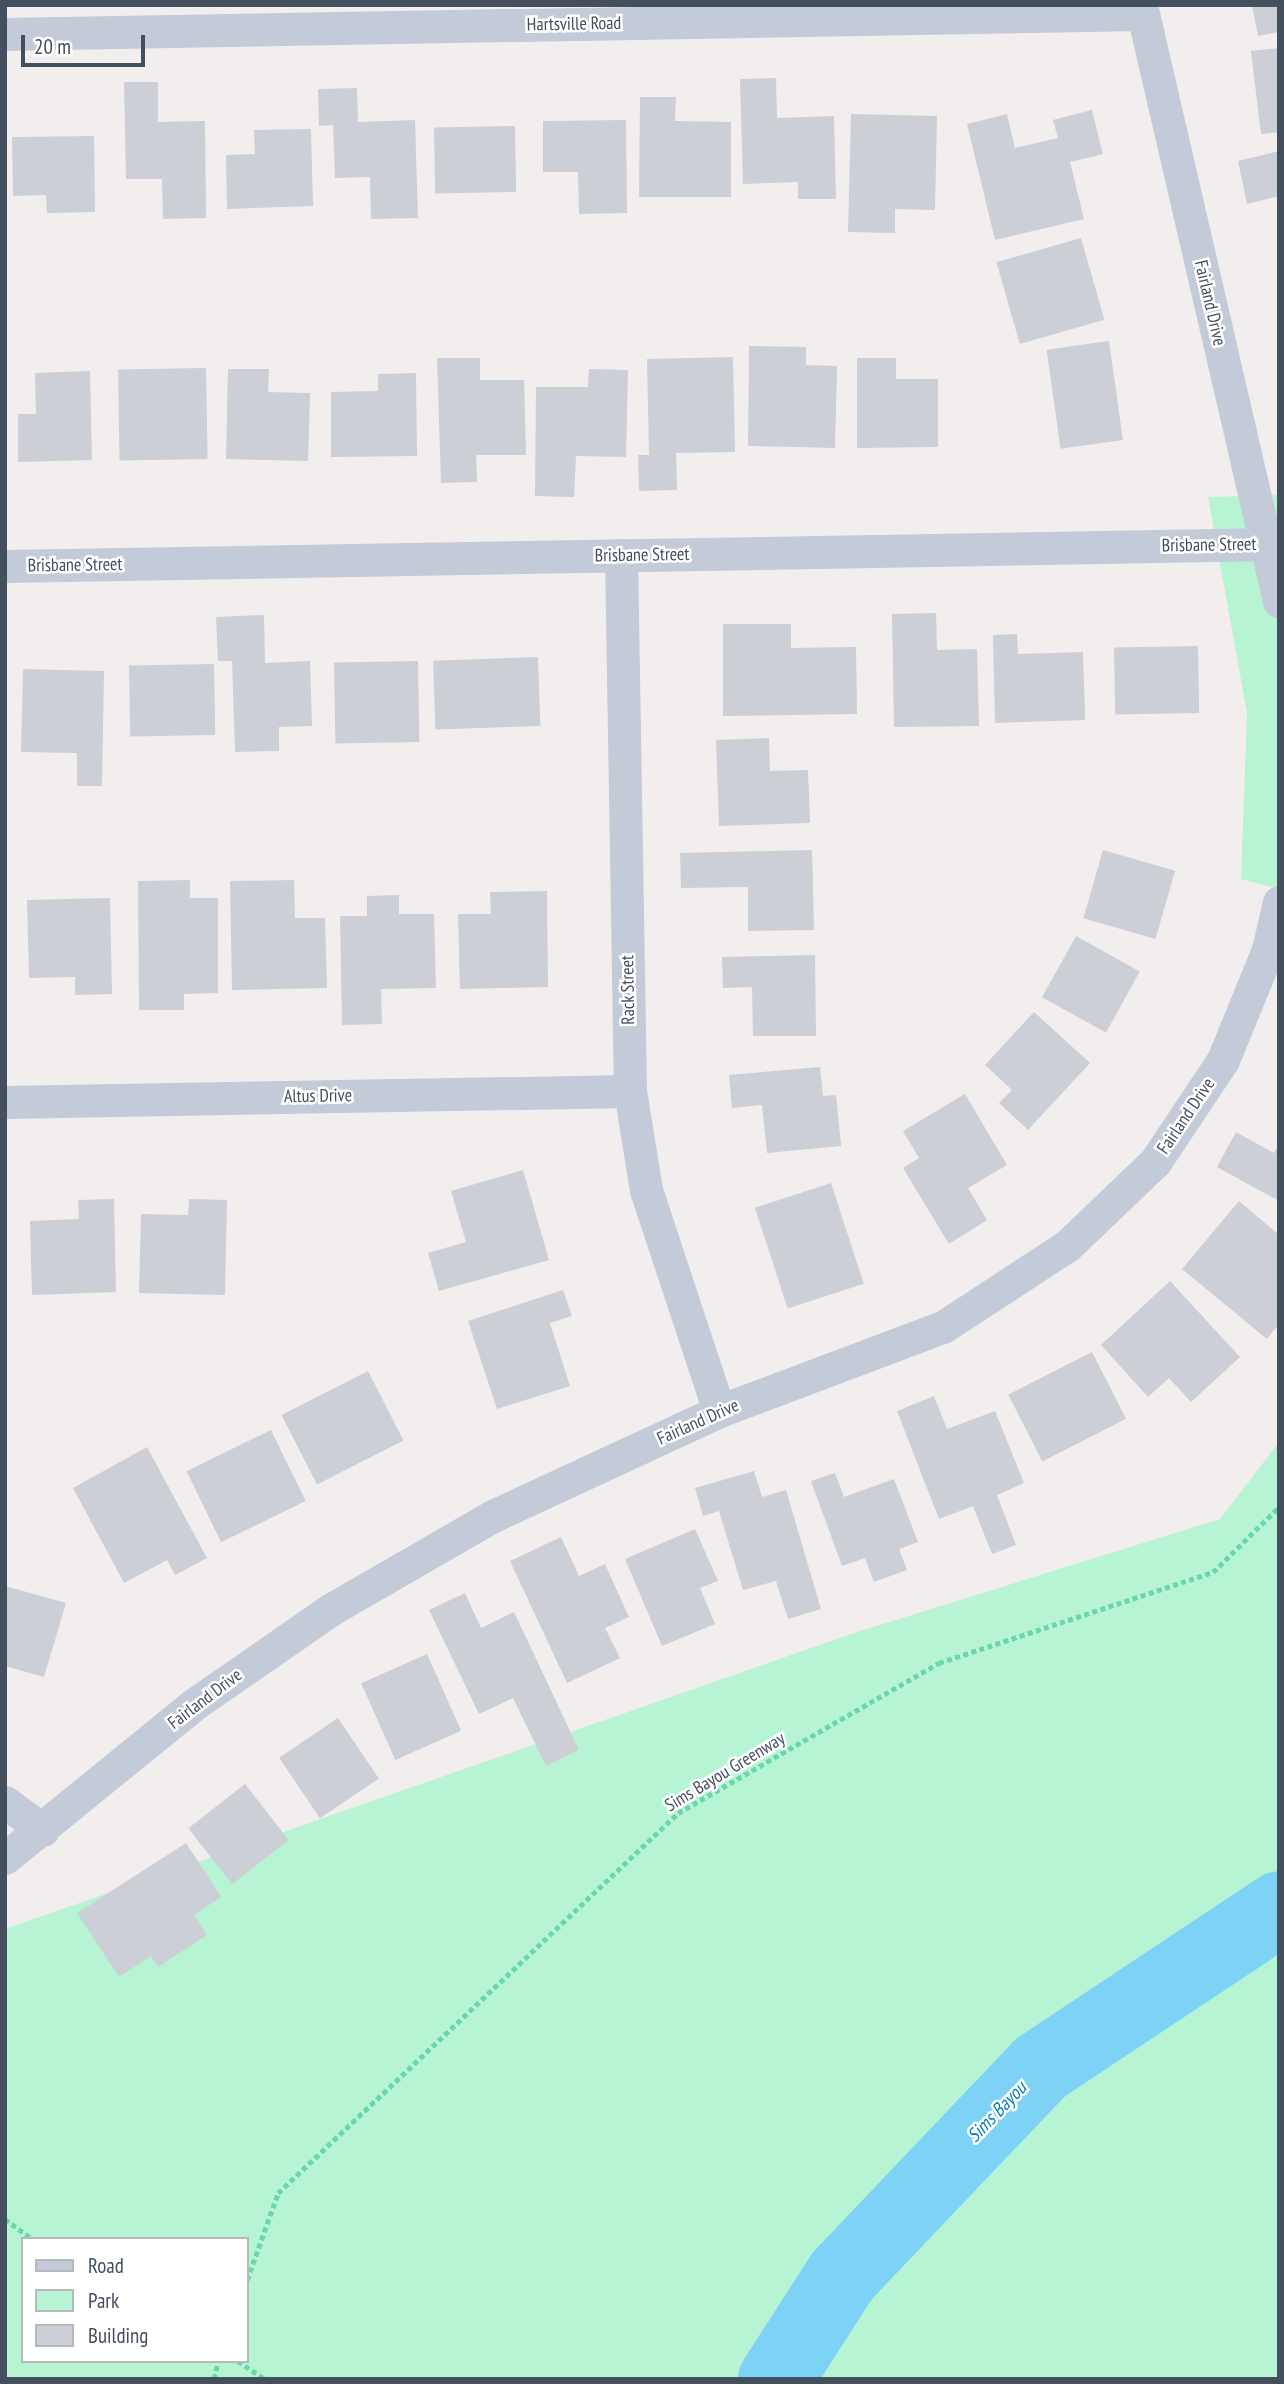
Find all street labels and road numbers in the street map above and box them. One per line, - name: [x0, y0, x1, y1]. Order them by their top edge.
- street label: Hartsville Road: [527, 12, 621, 36]
- street label: Fairland Drive: [1190, 258, 1230, 348]
- street label: Brisbane Street: [1161, 533, 1257, 557]
- street label: Brisbane Street: [594, 543, 690, 567]
- street label: Brisbane Street: [27, 553, 123, 577]
- street label: Rack Street: [617, 955, 639, 1025]
- street label: Fairland Drive: [1153, 1074, 1219, 1158]
- street label: Altus Drive: [284, 1085, 352, 1107]
- street label: Fairland Drive: [654, 1394, 742, 1450]
- street label: Fairland Drive: [164, 1664, 246, 1734]
- street label: Sims Bayou Greenway: [661, 1728, 789, 1816]

